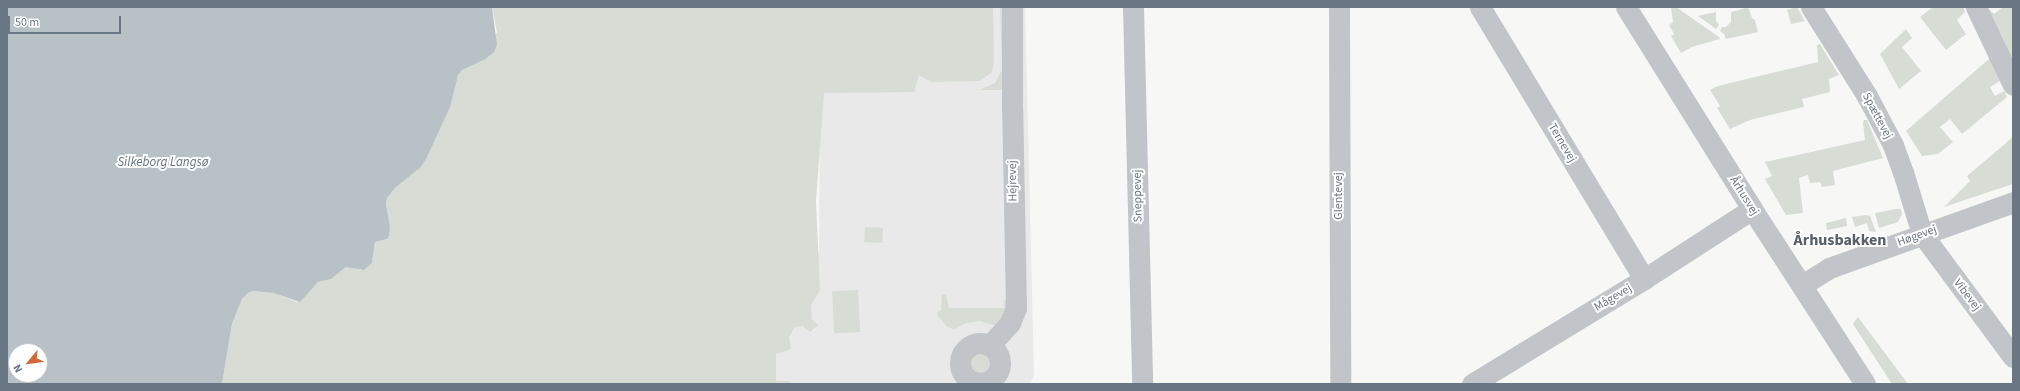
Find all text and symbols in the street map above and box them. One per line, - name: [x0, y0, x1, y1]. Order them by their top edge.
- scale bar: [10, 8, 123, 34]
- text: 50 m: [15, 14, 39, 31]
- street label: Spættevej: [1859, 90, 1895, 142]
- street label: Ternevej: [1545, 121, 1579, 165]
- water label: Silkeborg Langsø: [118, 154, 208, 170]
- street label: Hejrevej: [1005, 160, 1021, 202]
- street label: Sneppevej: [1130, 170, 1146, 222]
- street label: Glentevej: [1332, 172, 1346, 220]
- street label: Århusvej: [1726, 174, 1762, 218]
- street label: Høgevej: [1895, 222, 1939, 250]
- district label: Århusbakken: [1794, 230, 1886, 250]
- street label: Vibevej: [1950, 276, 1984, 314]
- street label: Mågevej: [1592, 281, 1634, 315]
- north arrow: [8, 343, 48, 383]
- text: N: [10, 362, 26, 375]

